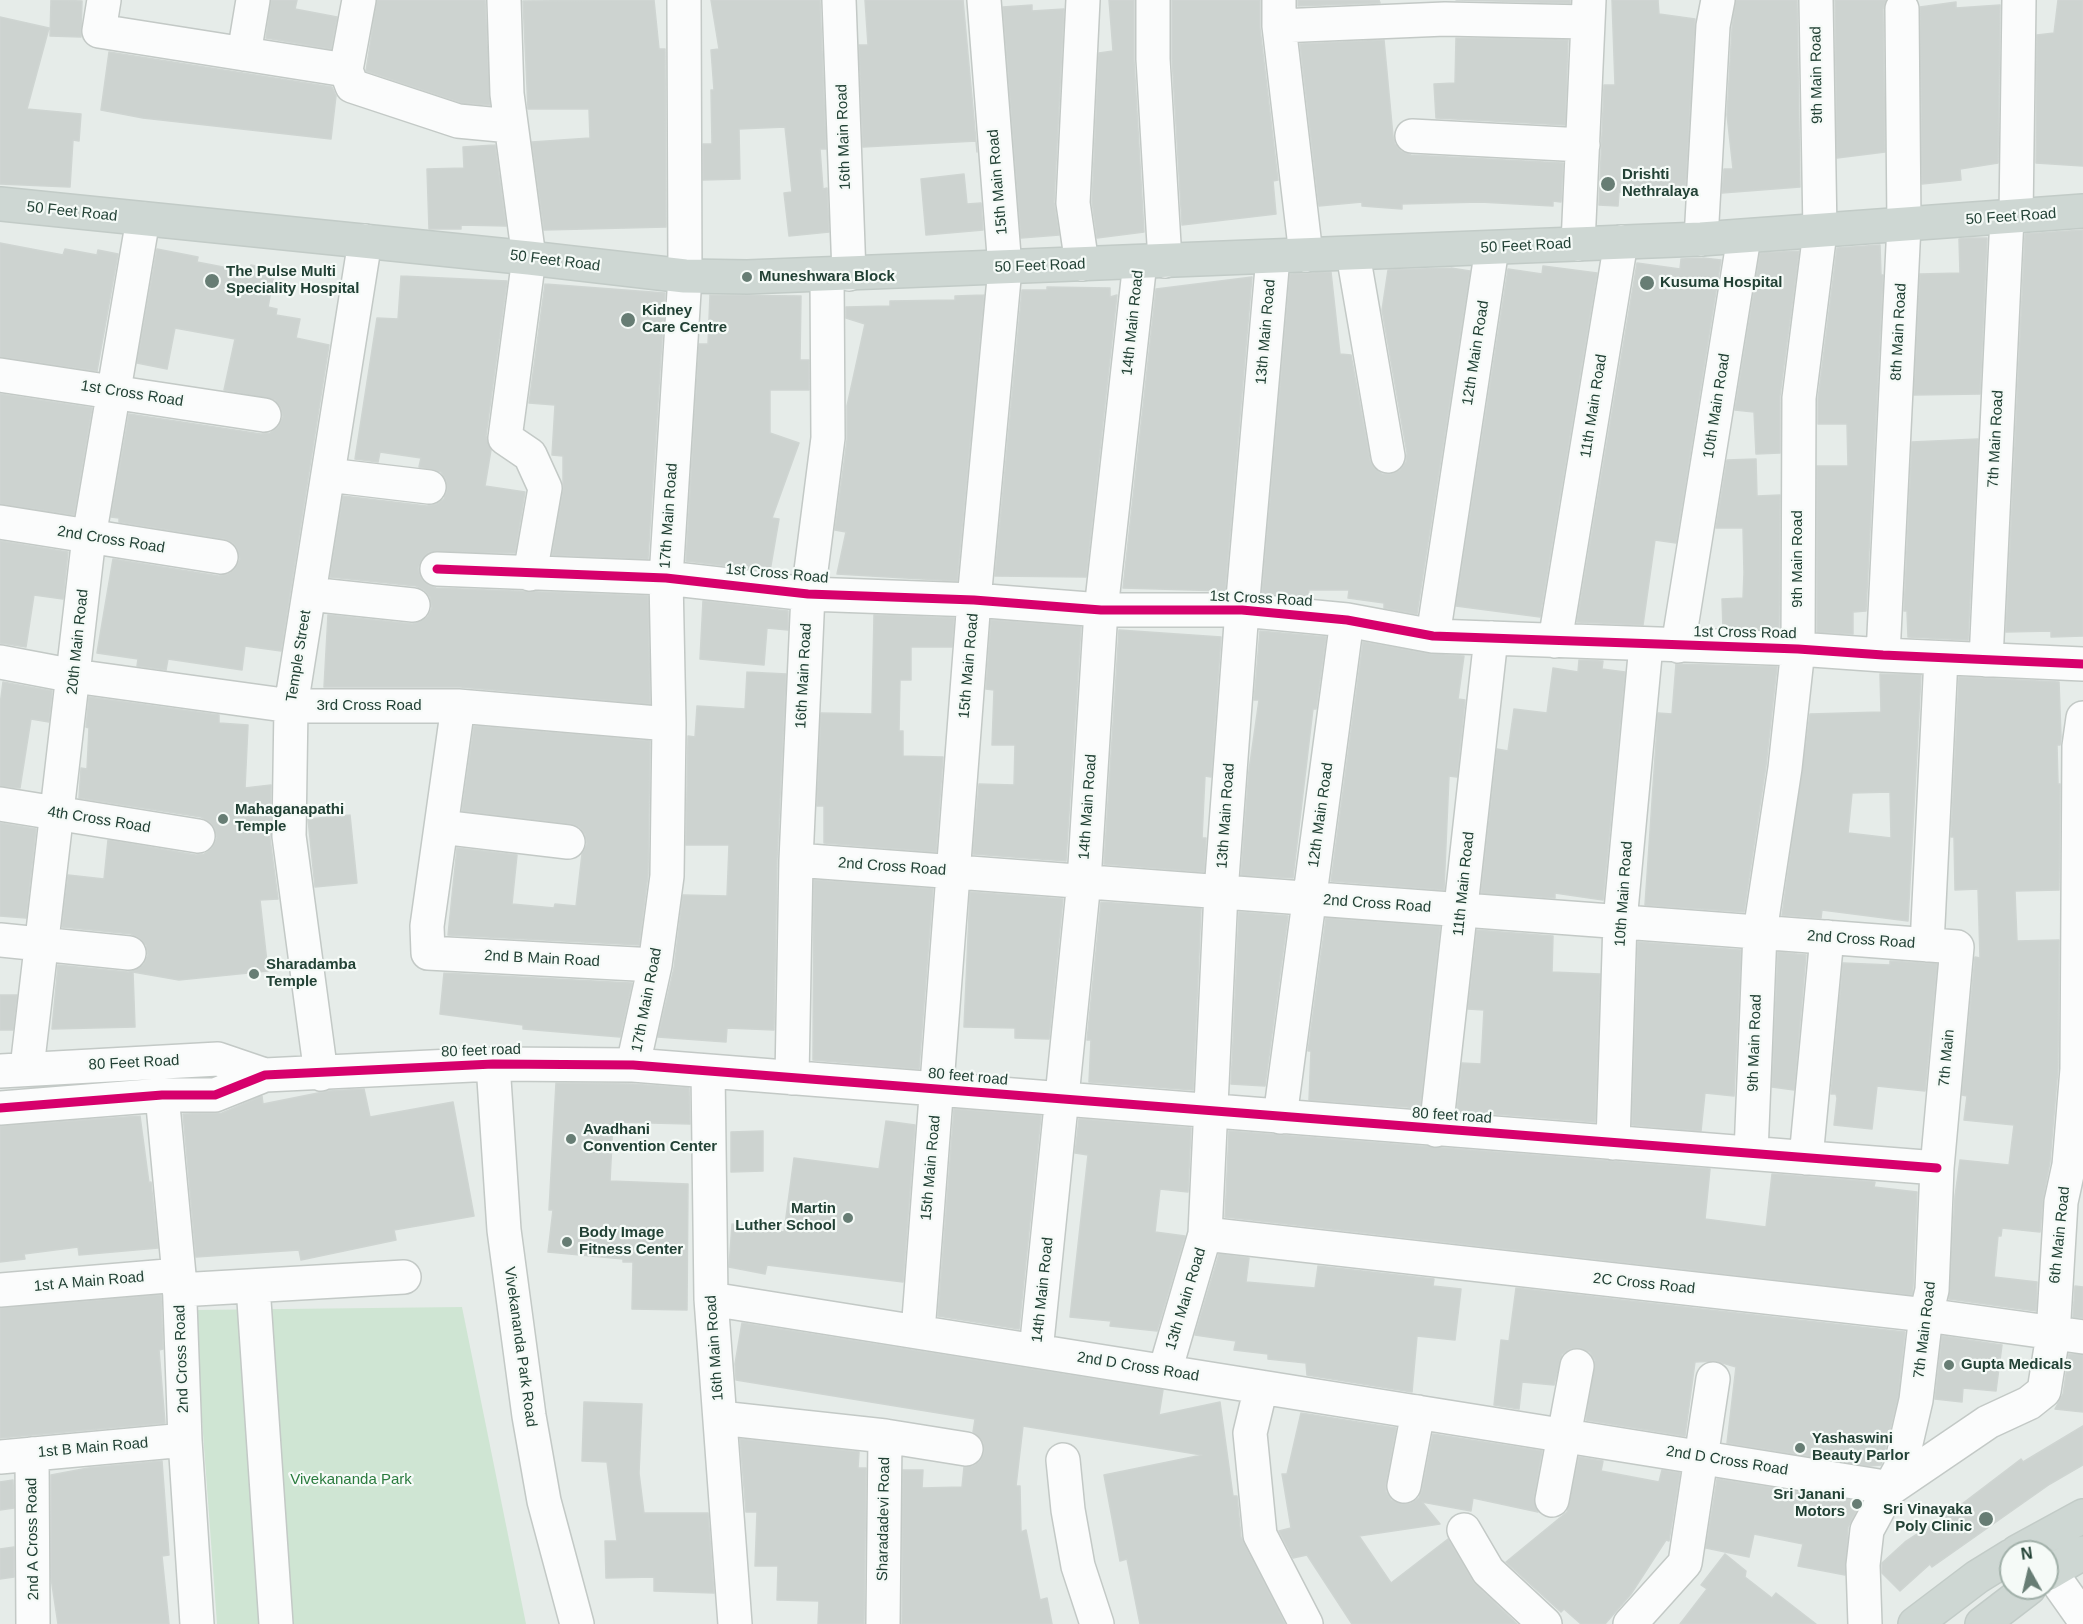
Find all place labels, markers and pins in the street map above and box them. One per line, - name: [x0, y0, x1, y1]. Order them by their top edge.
- place label: Drishti Nethralaya: [1622, 166, 1699, 201]
- marker: Drishti Nethralaya: [1599, 175, 1617, 193]
- place label: The Pulse Multi Speciality Hospital: [226, 263, 359, 298]
- place label: Muneshwara Block: [759, 268, 895, 286]
- marker: Muneshwara Block: [740, 270, 754, 284]
- marker: The Pulse Multi Speciality Hospital: [203, 272, 221, 290]
- marker: Kusuma Hospital: [1638, 274, 1656, 292]
- place label: Kusuma Hospital: [1660, 274, 1783, 292]
- place label: Kidney Care Centre: [642, 302, 727, 337]
- marker: Kidney Care Centre: [619, 311, 637, 329]
- place label: Mahaganapathi Temple: [235, 801, 344, 836]
- marker: Mahaganapathi Temple: [216, 812, 230, 826]
- place label: Sharadamba Temple: [266, 956, 356, 991]
- marker: Sharadamba Temple: [247, 967, 261, 981]
- place label: Avadhani Convention Center: [583, 1121, 717, 1156]
- marker: Avadhani Convention Center: [564, 1132, 578, 1146]
- place label: Martin Luther School: [735, 1200, 836, 1235]
- marker: Martin Luther School: [841, 1211, 855, 1225]
- place label: Body Image Fitness Center: [579, 1224, 683, 1259]
- marker: Body Image Fitness Center: [560, 1235, 574, 1249]
- place label: Gupta Medicals: [1961, 1356, 2072, 1374]
- marker: Gupta Medicals: [1942, 1358, 1956, 1372]
- place label: Yashaswini Beauty Parlor: [1812, 1430, 1910, 1465]
- marker: Yashaswini Beauty Parlor: [1793, 1441, 1807, 1455]
- place label: Sri Janani Motors: [1773, 1486, 1845, 1521]
- marker: Sri Janani Motors: [1850, 1497, 1864, 1511]
- place label: Sri Vinayaka Poly Clinic: [1883, 1501, 1972, 1536]
- marker: Sri Vinayaka Poly Clinic: [1977, 1510, 1995, 1528]

